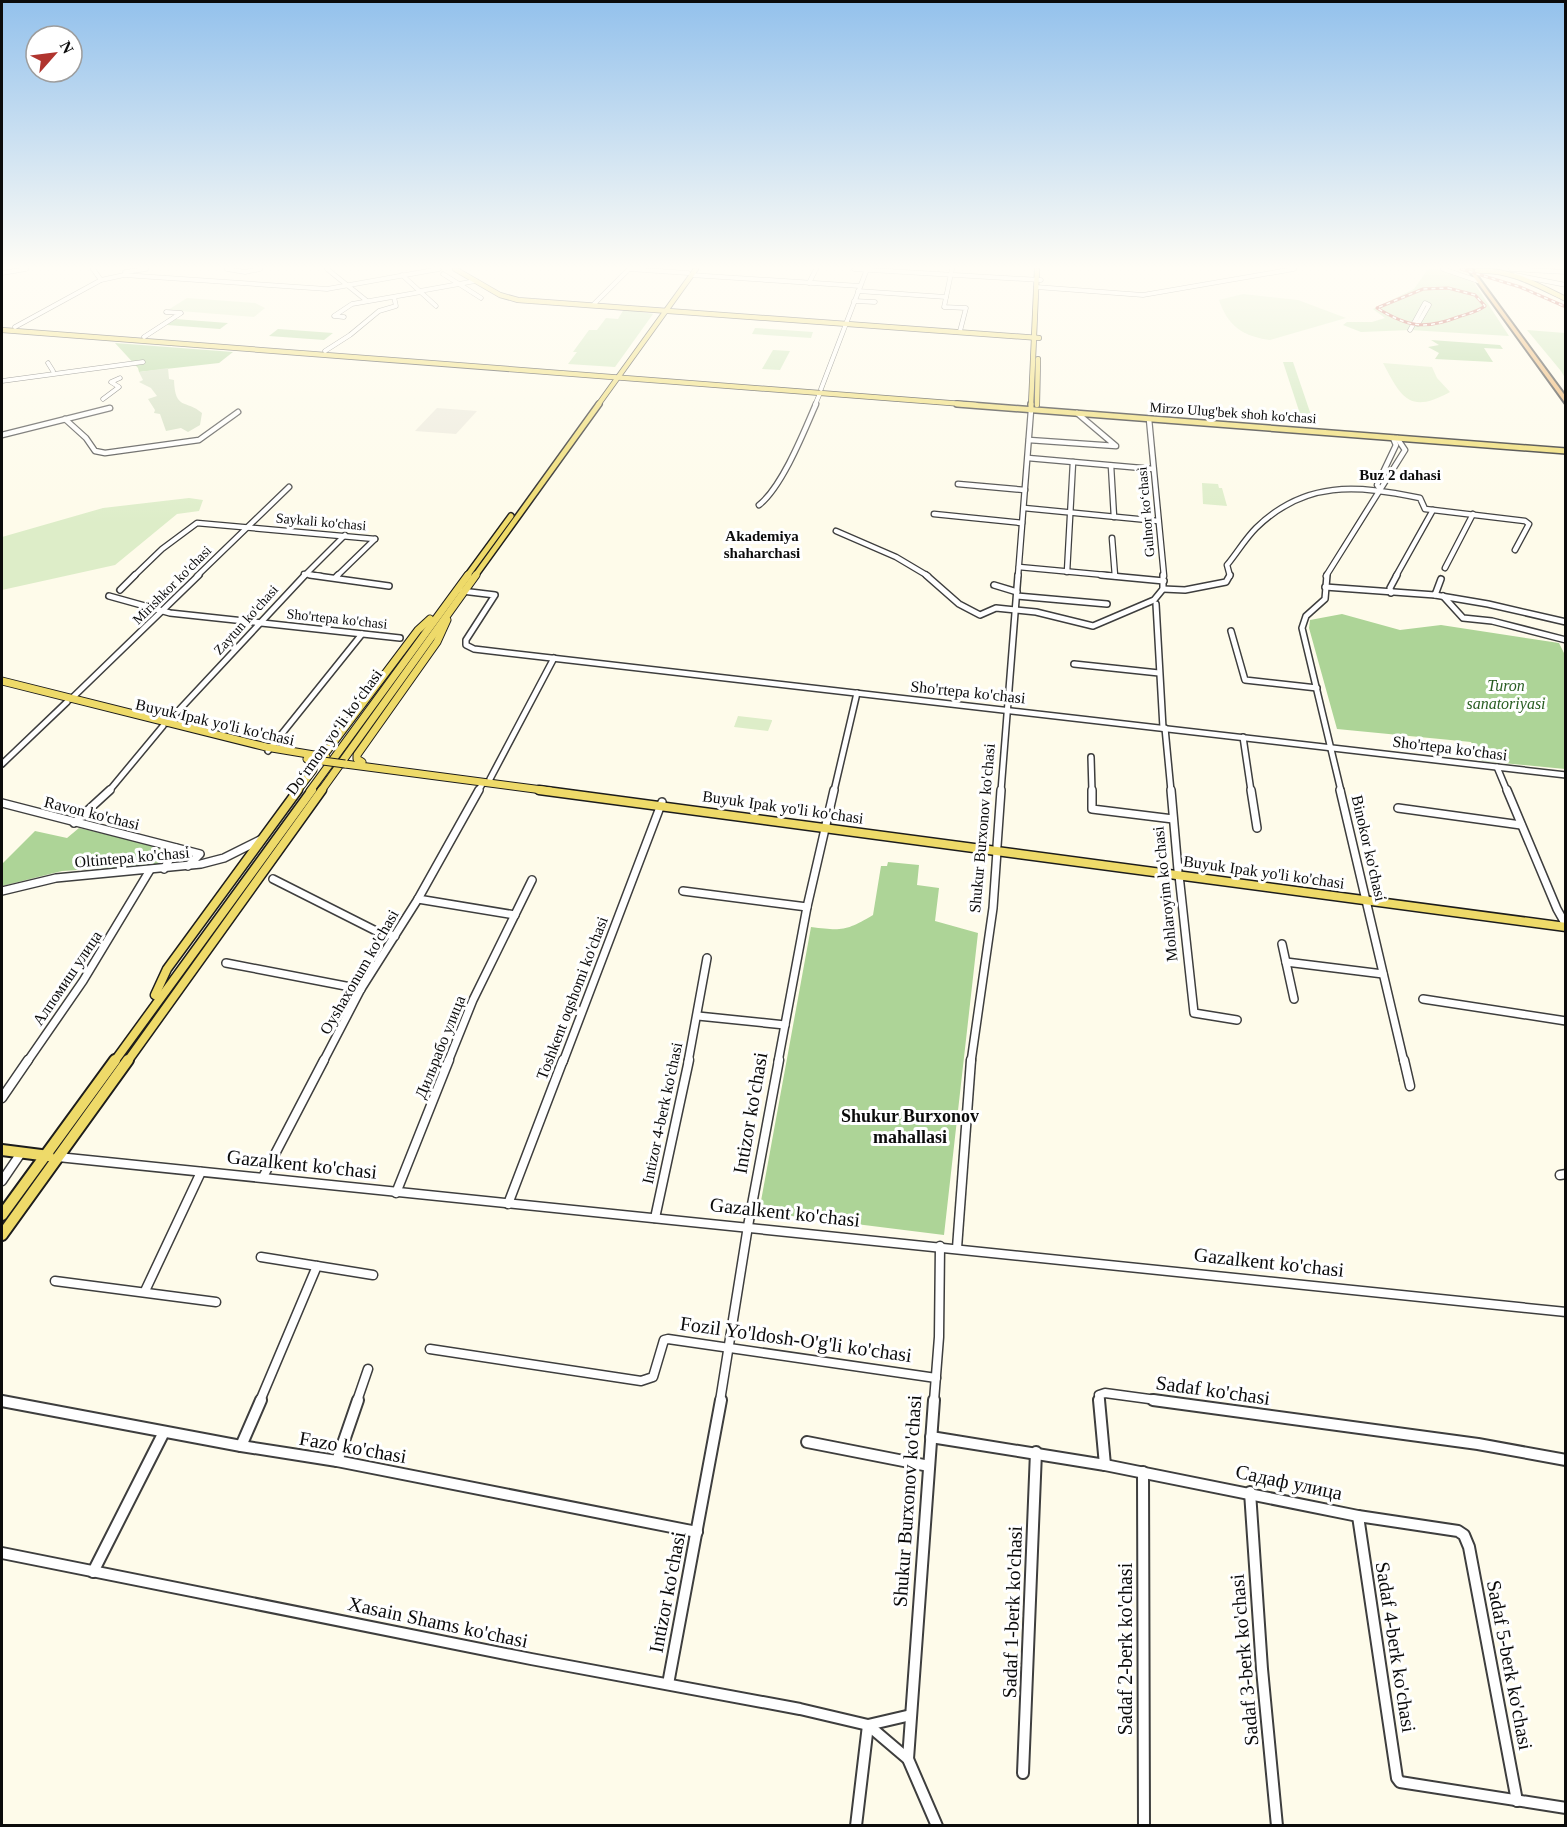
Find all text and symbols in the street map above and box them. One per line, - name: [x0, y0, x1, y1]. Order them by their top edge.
- north arrow: [24, 24, 84, 84]
- text: N: [57, 38, 77, 57]
- street label: Mirzo Ulug'bek shoh ko'chasi: [1149, 400, 1317, 426]
- street label: Gulnor koʻchasi: [1135, 466, 1157, 558]
- district label: Buz 2 dahasi: [1359, 467, 1441, 483]
- street label: Saykali ko'chasi: [275, 511, 367, 533]
- district label: Akademiya shaharchasi: [724, 528, 800, 561]
- street label: Mirishkor ko'chasi: [130, 543, 214, 627]
- street label: Zaytun ko'chasi: [211, 582, 281, 658]
- street label: Sho'rtepa ko'chasi: [286, 606, 388, 632]
- street label: Do‘rmon yo‘li ko‘chasi: [283, 665, 386, 799]
- park label: Turon sanatoriyasi: [1466, 677, 1546, 713]
- street label: Sho'rtepa ko'chasi: [910, 678, 1027, 708]
- street label: Buyuk Ipak yo'li ko'chasi: [134, 695, 297, 750]
- street label: Sho'rtepa ko'chasi: [1392, 733, 1509, 765]
- street label: Shukur Burxonov ko'chasi: [966, 742, 998, 913]
- street label: Buyuk Ipak yo'li ko'chasi: [701, 787, 865, 828]
- street label: Ravon ko'chasi: [43, 793, 142, 833]
- street label: Binokor ko'chasi: [1349, 793, 1390, 903]
- street label: Mohlaroyim ko'chasi: [1149, 825, 1182, 962]
- street label: Oltintepa ko'chasi: [74, 843, 191, 871]
- street label: Buyuk Ipak yo'li ko'chasi: [1182, 852, 1346, 893]
- street label: Oyshaxonum ko'chasi: [316, 906, 403, 1038]
- street label: Toshkent oqshomi ko'chasi: [533, 914, 612, 1082]
- street label: Алпомиш улица: [29, 928, 106, 1029]
- street label: Дильрабо улица: [412, 993, 469, 1101]
- street label: Intizor 4-berk ko'chasi: [639, 1040, 685, 1185]
- street label: Intizor ko'chasi: [728, 1050, 772, 1175]
- district label: Shukur Burxonov mahallasi: [841, 1106, 979, 1147]
- street label: Gazalkent ko'chasi: [226, 1145, 379, 1183]
- street label: Gazalkent ko'chasi: [709, 1193, 862, 1231]
- street label: Gazalkent ko'chasi: [1193, 1243, 1346, 1281]
- street label: Fozil Yo'ldosh-O'g'li ko'chasi: [679, 1312, 914, 1367]
- street label: Sadaf ko'chasi: [1154, 1371, 1272, 1409]
- street label: Shukur Burxonov ko'chasi: [889, 1394, 925, 1608]
- street label: Fazo ko'chasi: [298, 1427, 409, 1467]
- street label: Садаф улица: [1233, 1460, 1345, 1505]
- street label: Sadaf 1-berk ko'chasi: [998, 1525, 1026, 1699]
- street label: Intizor ko'chasi: [644, 1529, 690, 1654]
- street label: Sadaf 4-berk ko'chasi: [1372, 1560, 1420, 1734]
- street label: Sadaf 2-berk ko'chasi: [1114, 1562, 1136, 1735]
- street label: Sadaf 3-berk ko'chasi: [1225, 1573, 1262, 1747]
- street label: Sadaf 5-berk ko'chasi: [1483, 1578, 1537, 1752]
- street label: Xasain Shams ko'chasi: [346, 1592, 531, 1652]

